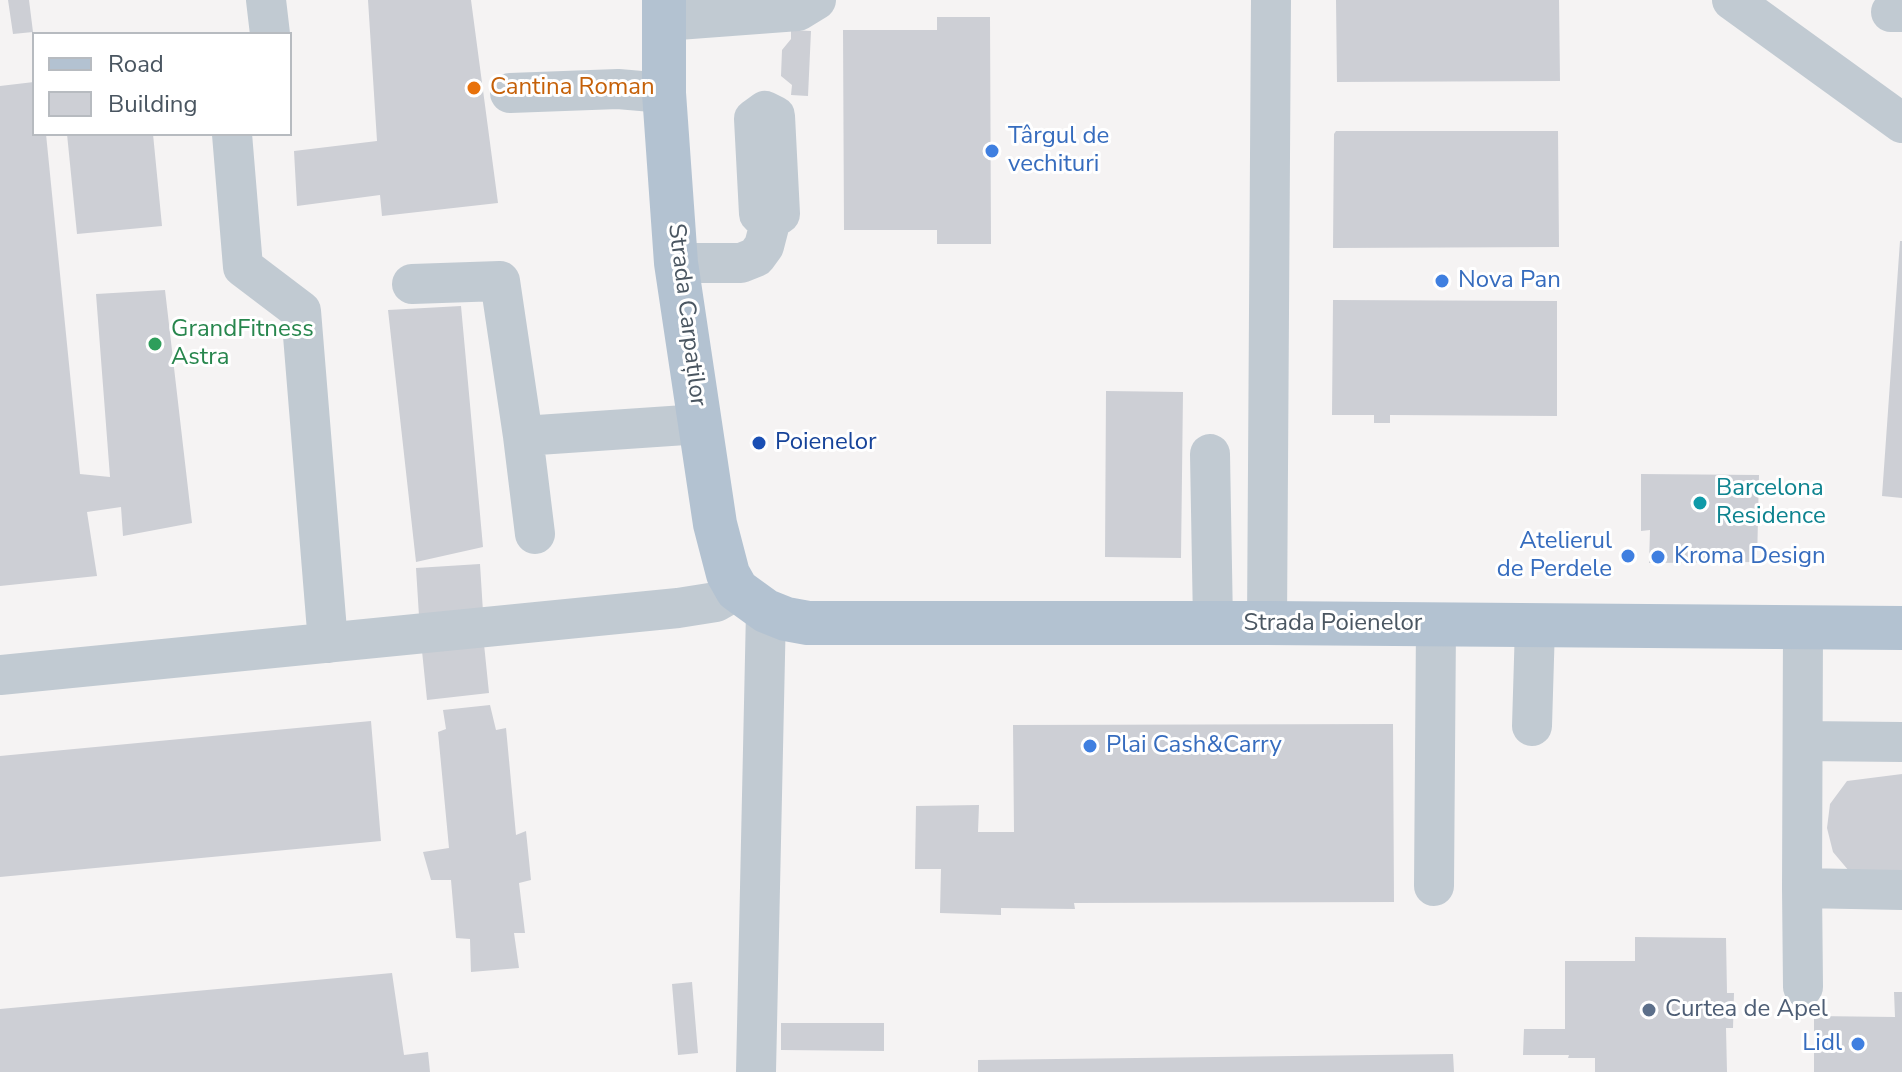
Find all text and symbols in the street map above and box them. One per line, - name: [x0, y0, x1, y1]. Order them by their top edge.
- legend: [32, 32, 292, 136]
- text: Road: [108, 48, 164, 80]
- place label: Cantina Roman: [490, 74, 655, 102]
- marker: Cantina Roman: [465, 79, 483, 97]
- text: Building: [108, 88, 198, 120]
- place label: Târgul de vechituri: [1008, 123, 1109, 179]
- marker: Târgul de vechituri: [983, 142, 1001, 160]
- street label: Strada Carpaților: [661, 222, 711, 408]
- place label: Nova Pan: [1458, 267, 1561, 295]
- marker: Nova Pan: [1433, 272, 1451, 290]
- place label: GrandFitness Astra: [171, 316, 314, 372]
- marker: GrandFitness Astra: [146, 335, 164, 353]
- place label: Poienelor: [775, 429, 877, 457]
- marker: Poienelor: [750, 434, 768, 452]
- place label: Barcelona Residence: [1716, 475, 1826, 531]
- marker: Barcelona Residence: [1691, 494, 1709, 512]
- place label: Atelierul de Perdele: [1497, 528, 1612, 584]
- place label: Kroma Design: [1674, 543, 1826, 571]
- marker: Atelierul de Perdele: [1619, 547, 1637, 565]
- marker: Kroma Design: [1649, 548, 1667, 566]
- street label: Strada Poienelor: [1244, 610, 1422, 638]
- place label: Plai Cash&Carry: [1106, 732, 1282, 760]
- marker: Plai Cash&Carry: [1081, 737, 1099, 755]
- place label: Curtea de Apel: [1665, 996, 1828, 1024]
- marker: Curtea de Apel: [1640, 1001, 1658, 1019]
- place label: Lidl: [1802, 1030, 1842, 1058]
- marker: Lidl: [1849, 1035, 1867, 1053]

